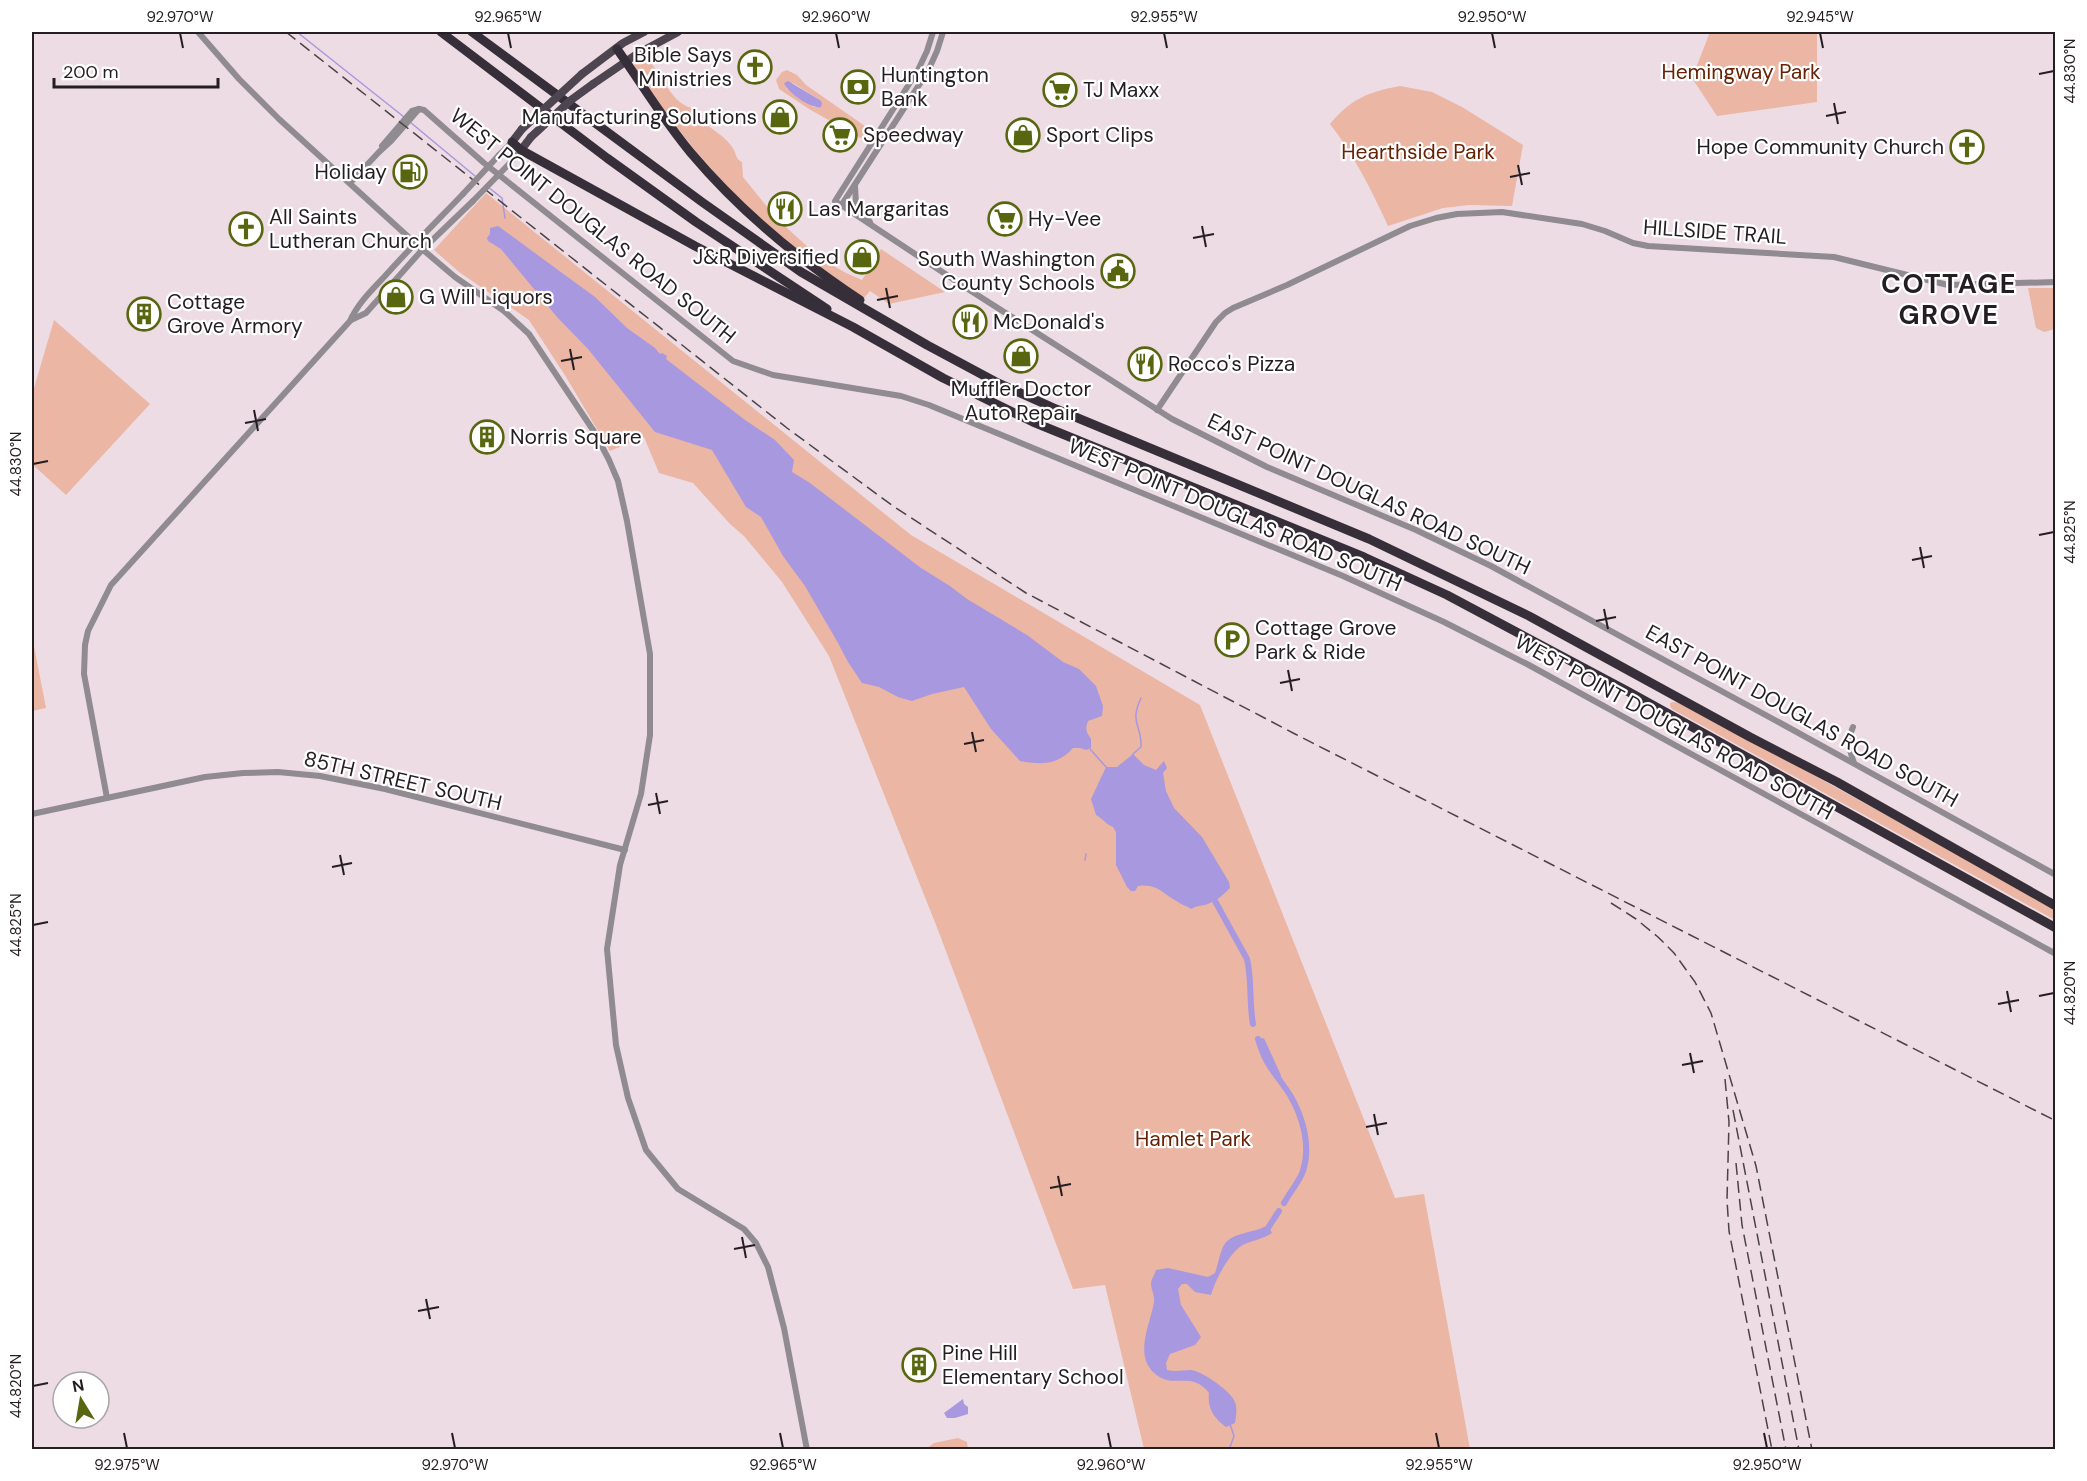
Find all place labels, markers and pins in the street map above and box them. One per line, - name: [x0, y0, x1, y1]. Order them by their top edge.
- place label: Bible Says Ministries: [634, 41, 732, 93]
- church icon: Bible Says Ministries: [737, 49, 773, 85]
- place label: Huntington Bank: [881, 61, 989, 113]
- bank icon: Huntington Bank: [840, 69, 876, 105]
- supermarket icon: TJ Maxx: [1042, 72, 1078, 108]
- place label: TJ Maxx: [1083, 76, 1159, 104]
- shop icon: Manufacturing Solutions: [762, 99, 798, 135]
- place label: Manufacturing Solutions: [522, 103, 757, 131]
- supermarket icon: Speedway: [822, 117, 858, 153]
- shop icon: Sport Clips: [1005, 117, 1041, 153]
- place label: Speedway: [863, 121, 964, 149]
- place label: Sport Clips: [1046, 121, 1154, 149]
- church icon: Hope Community Church: [1949, 129, 1985, 165]
- place label: Hope Community Church: [1696, 133, 1944, 161]
- fuel station icon: Holiday: [392, 154, 428, 190]
- place label: Holiday: [315, 158, 387, 186]
- restaurant icon: Las Margaritas: [767, 191, 803, 227]
- place label: Las Margaritas: [808, 195, 949, 223]
- supermarket icon: Hy-Vee: [987, 201, 1023, 237]
- place label: All Saints Lutheran Church: [269, 203, 432, 255]
- place label: Hy-Vee: [1028, 205, 1101, 233]
- church icon: All Saints Lutheran Church: [228, 211, 264, 247]
- shop icon: J&R Diversified: [844, 239, 880, 275]
- place label: J&R Diversified: [693, 243, 839, 271]
- place label: South Washington County Schools: [918, 245, 1095, 297]
- public building icon: South Washington County Schools: [1100, 253, 1136, 289]
- shop icon: G Will Liquors: [378, 279, 414, 315]
- place label: G Will Liquors: [419, 283, 553, 311]
- place label: Cottage Grove Armory: [167, 288, 303, 340]
- building icon: Cottage Grove Armory: [126, 296, 162, 332]
- restaurant icon: McDonald's: [952, 304, 988, 340]
- place label: McDonald's: [993, 308, 1105, 336]
- shop icon: Muffler Doctor Auto Repair: [1003, 338, 1039, 374]
- restaurant icon: Rocco's Pizza: [1127, 346, 1163, 382]
- place label: Rocco's Pizza: [1168, 350, 1295, 378]
- place label: Muffler Doctor Auto Repair: [951, 375, 1092, 427]
- building icon: Norris Square: [469, 419, 505, 455]
- place label: Norris Square: [510, 423, 642, 451]
- place label: Cottage Grove Park & Ride: [1255, 614, 1397, 666]
- parking icon: Cottage Grove Park & Ride: [1214, 622, 1250, 658]
- place label: Pine Hill Elementary School: [942, 1339, 1124, 1391]
- building icon: Pine Hill Elementary School: [901, 1347, 937, 1383]

